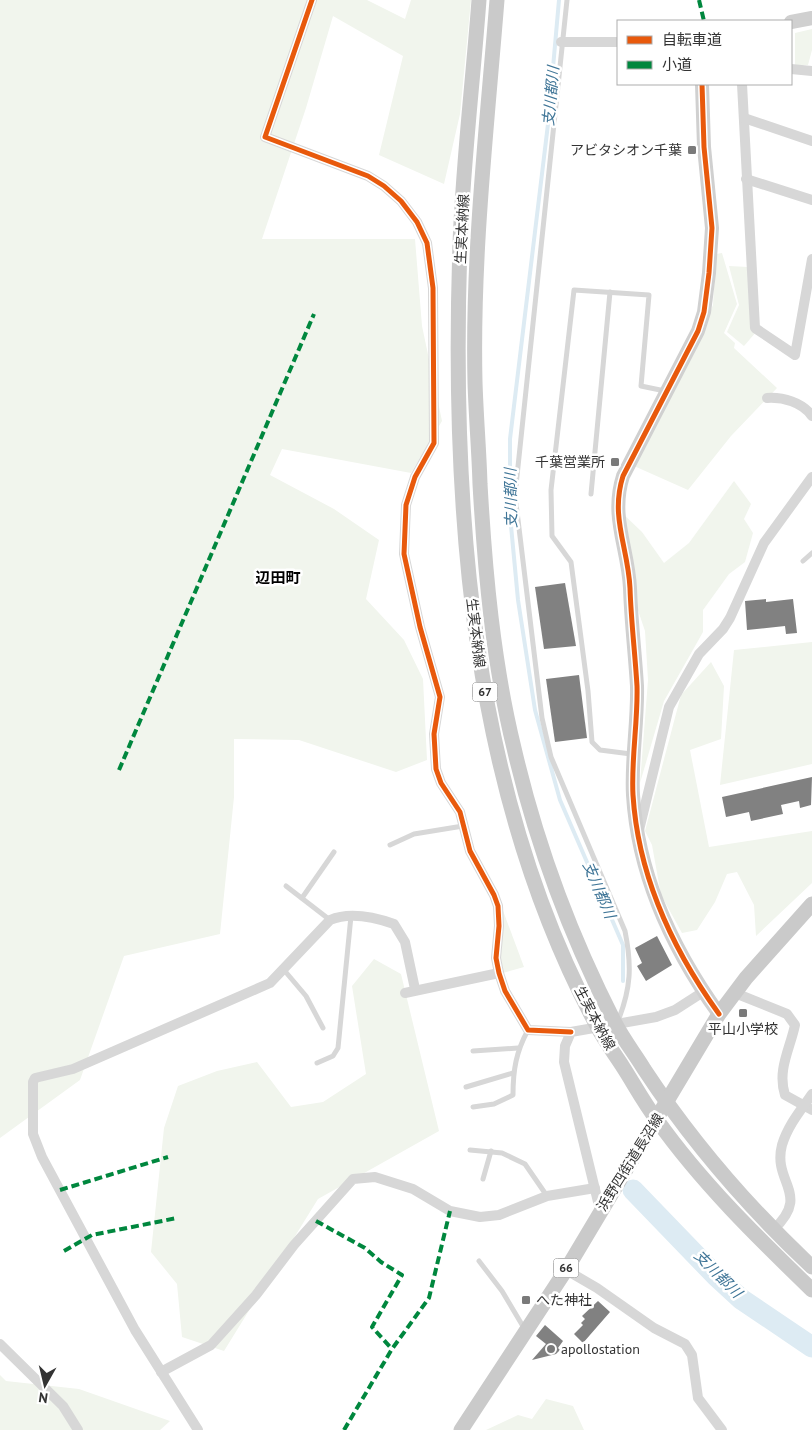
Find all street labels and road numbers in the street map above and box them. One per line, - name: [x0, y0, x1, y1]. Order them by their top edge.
- street label: 生実本納線: [451, 194, 473, 264]
- street label: 生実本納線: [463, 597, 489, 669]
- road number: 67: [472, 682, 498, 702]
- street label: 生実本納線: [571, 983, 619, 1053]
- street label: 浜野四街道長沼線: [593, 1110, 667, 1214]
- road number: 66: [554, 1258, 578, 1278]

